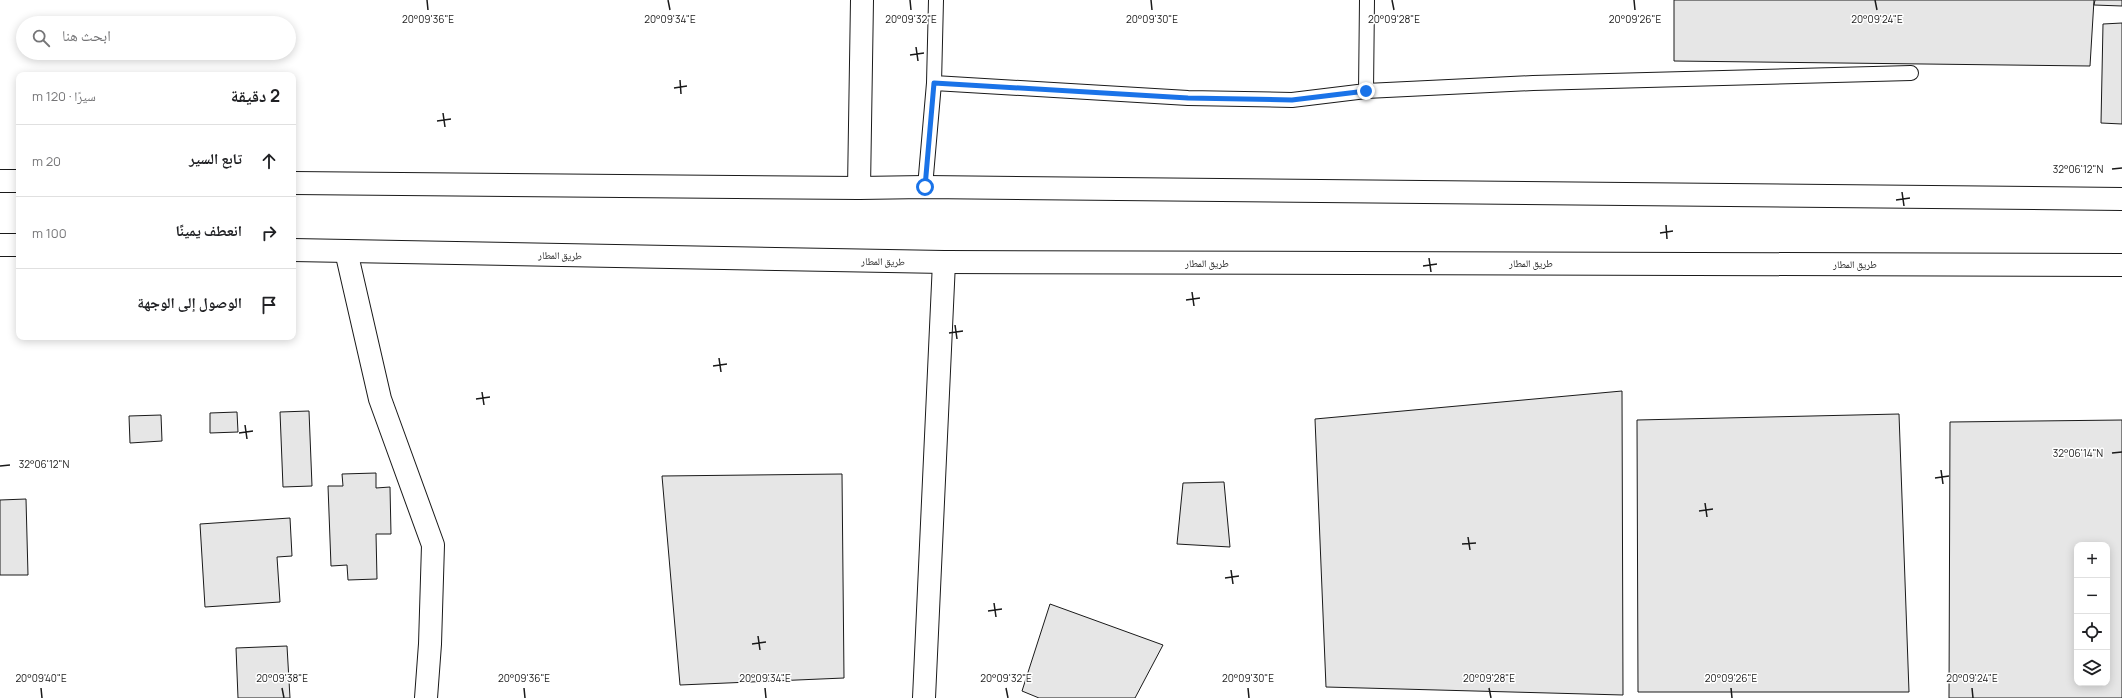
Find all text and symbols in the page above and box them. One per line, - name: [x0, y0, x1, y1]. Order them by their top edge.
- text: 20°09'36"E: [402, 12, 454, 26]
- text: 20°09'34"E: [644, 12, 696, 26]
- text: 20°09'32"E: [885, 12, 937, 26]
- text: 20°09'30"E: [1126, 12, 1178, 26]
- text: 20°09'28"E: [1368, 12, 1420, 26]
- text: 20°09'26"E: [1609, 12, 1661, 26]
- text: 20°09'24"E: [1851, 12, 1903, 26]
- search box: [16, 16, 296, 60]
- text: ابحث هنا: [62, 25, 111, 46]
- icon: search: [30, 27, 52, 49]
- route end: [1357, 82, 1375, 100]
- text: 2 دقيقة: [231, 84, 280, 107]
- text: سيرًا · 120 m: [32, 87, 96, 105]
- text: تابع السير: [189, 148, 242, 169]
- icon: ahead: [258, 150, 280, 172]
- text: 20 m: [32, 152, 61, 170]
- text: 32°06'12"N: [2053, 162, 2103, 176]
- route start: [916, 178, 934, 196]
- text: انعطف يمينًا: [175, 220, 242, 241]
- icon: right: [258, 222, 280, 244]
- text: 100 m: [32, 224, 67, 242]
- street label: طريق المطار: [537, 248, 582, 262]
- street label: طريق المطار: [860, 254, 905, 268]
- street label: طريق المطار: [1184, 256, 1229, 270]
- street label: طريق المطار: [1508, 256, 1553, 270]
- street label: طريق المطار: [1832, 257, 1877, 271]
- text: الوصول إلى الوجهة: [137, 292, 242, 313]
- icon: arrive: [258, 294, 280, 316]
- text: 32°06'14"N: [2053, 446, 2103, 460]
- text: 32°06'12"N: [19, 457, 69, 471]
- map controls: [2074, 542, 2110, 686]
- button: +: [2074, 542, 2110, 578]
- button: −: [2074, 578, 2110, 614]
- button: locate: [2074, 614, 2110, 650]
- button: layers: [2074, 650, 2110, 686]
- text: 20°09'40"E: [15, 671, 67, 685]
- text: 20°09'38"E: [256, 671, 308, 685]
- text: 20°09'36"E: [498, 671, 550, 685]
- text: 20°09'34"E: [739, 671, 791, 685]
- text: 20°09'32"E: [980, 671, 1032, 685]
- text: 20°09'30"E: [1222, 671, 1274, 685]
- text: 20°09'28"E: [1463, 671, 1515, 685]
- text: 20°09'26"E: [1705, 671, 1757, 685]
- text: 20°09'24"E: [1946, 671, 1998, 685]

